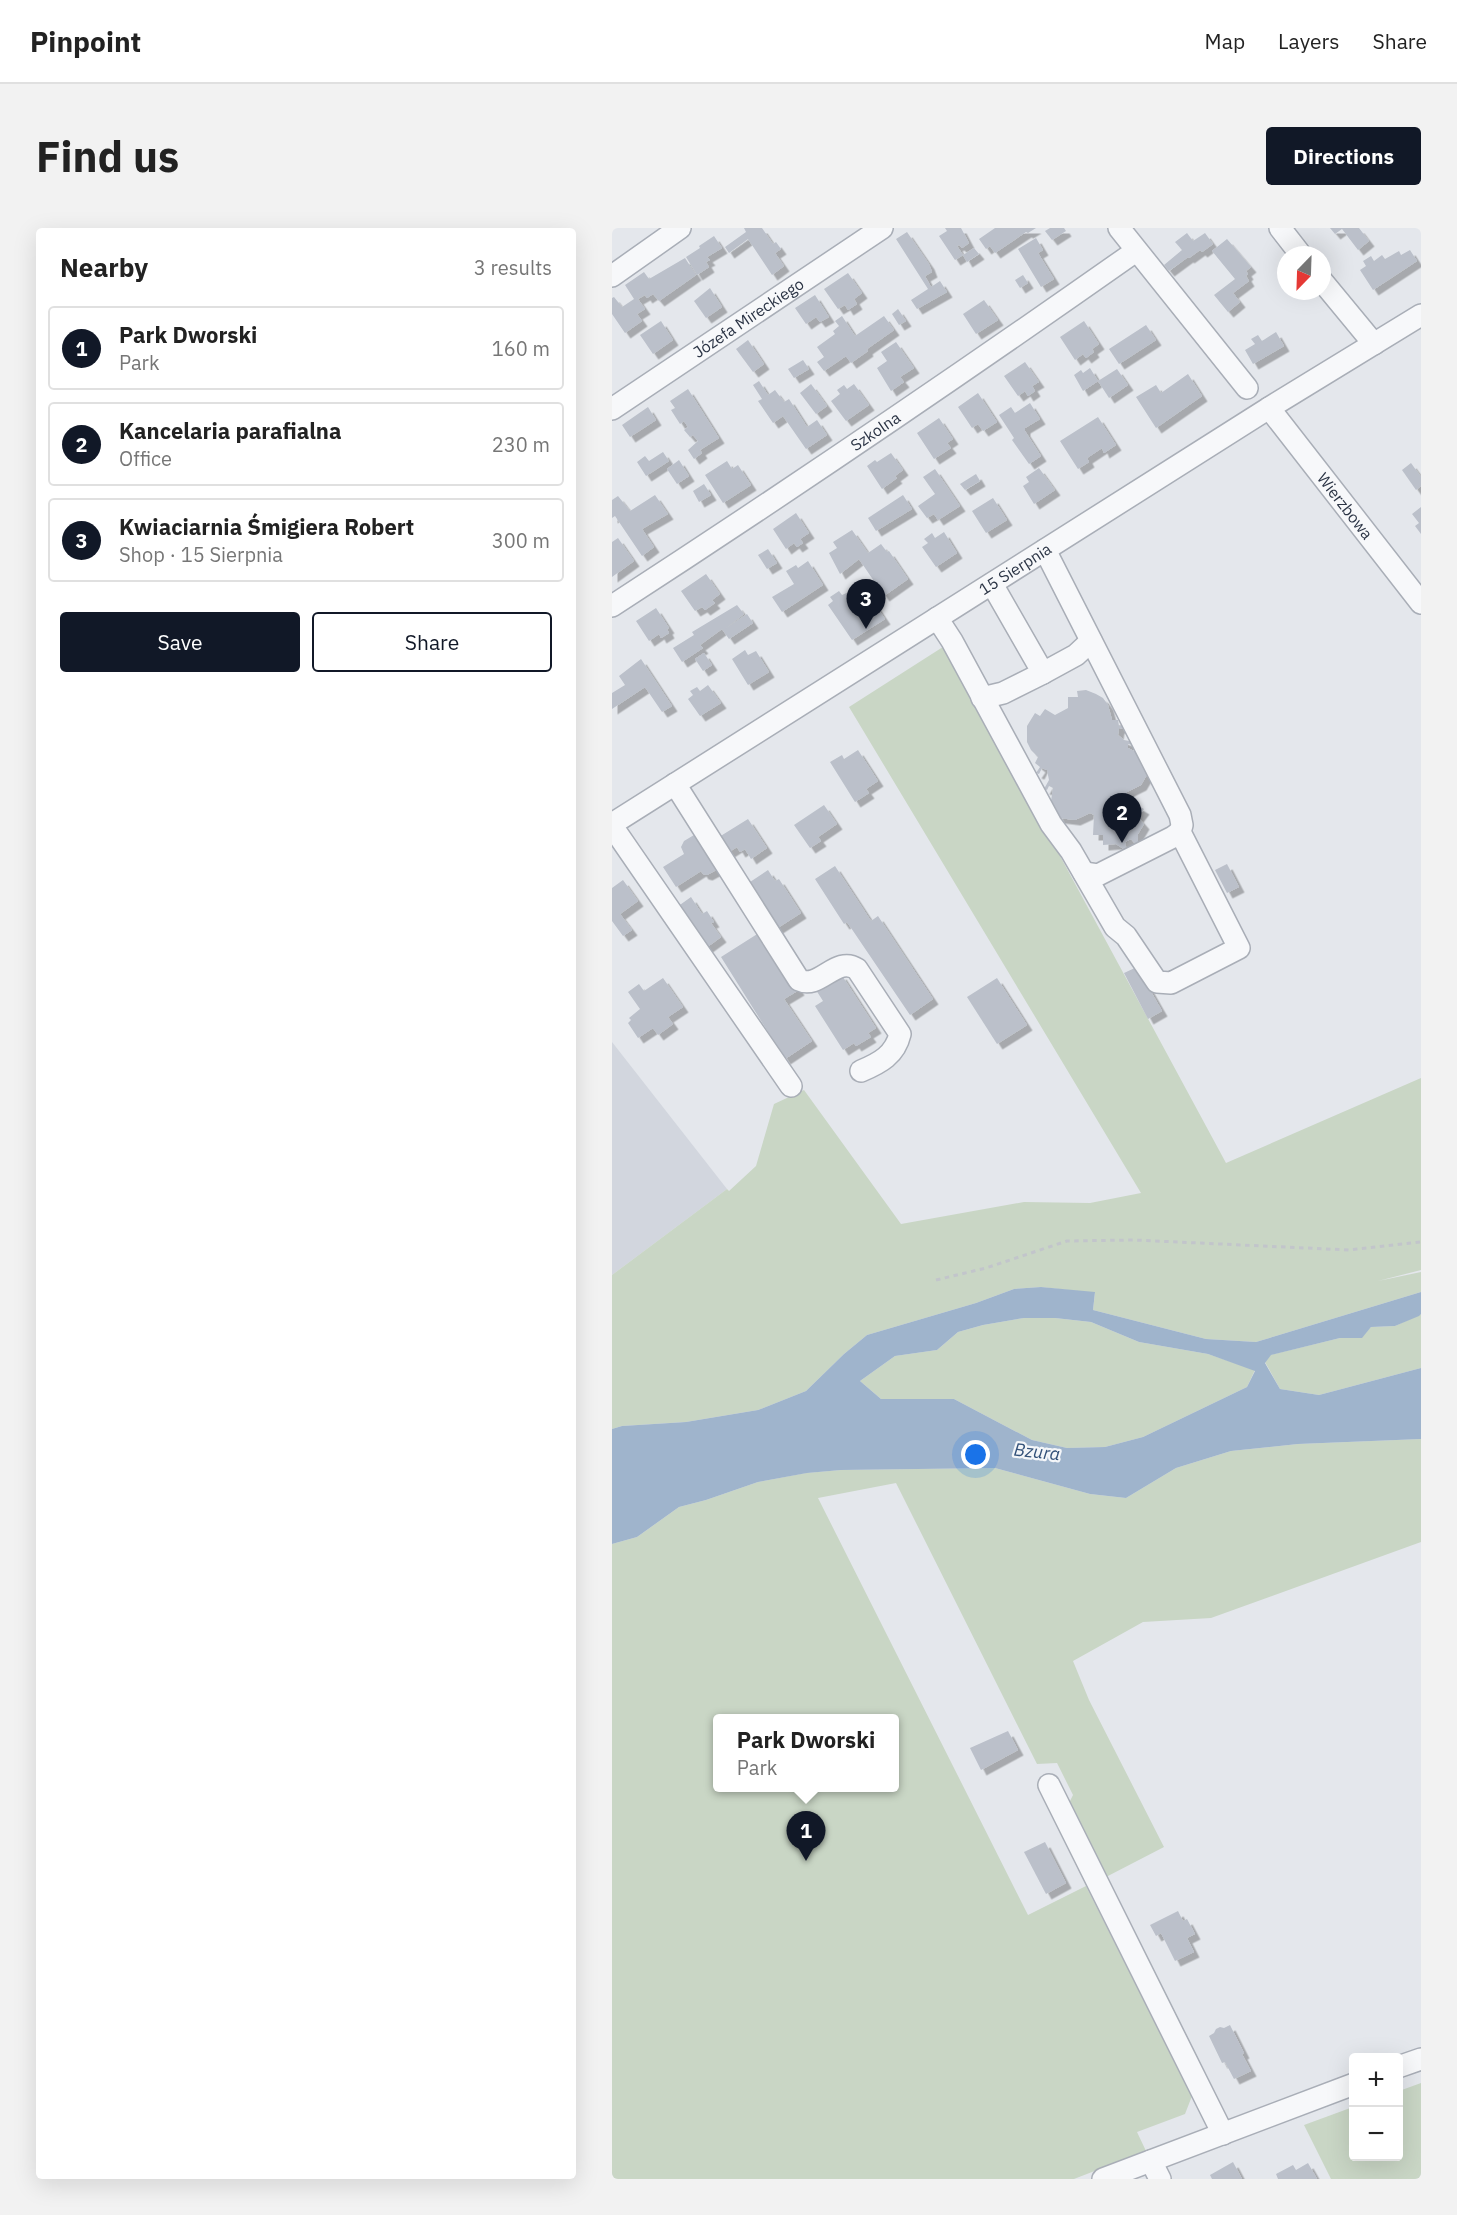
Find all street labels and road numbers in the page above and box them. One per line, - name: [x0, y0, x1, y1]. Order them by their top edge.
- street label: Józefa Mireckiego: [689, 273, 807, 362]
- street label: Szkolna: [847, 407, 904, 455]
- street label: Wierzbowa: [1313, 468, 1378, 544]
- street label: 15 Sierpnia: [975, 538, 1055, 599]

